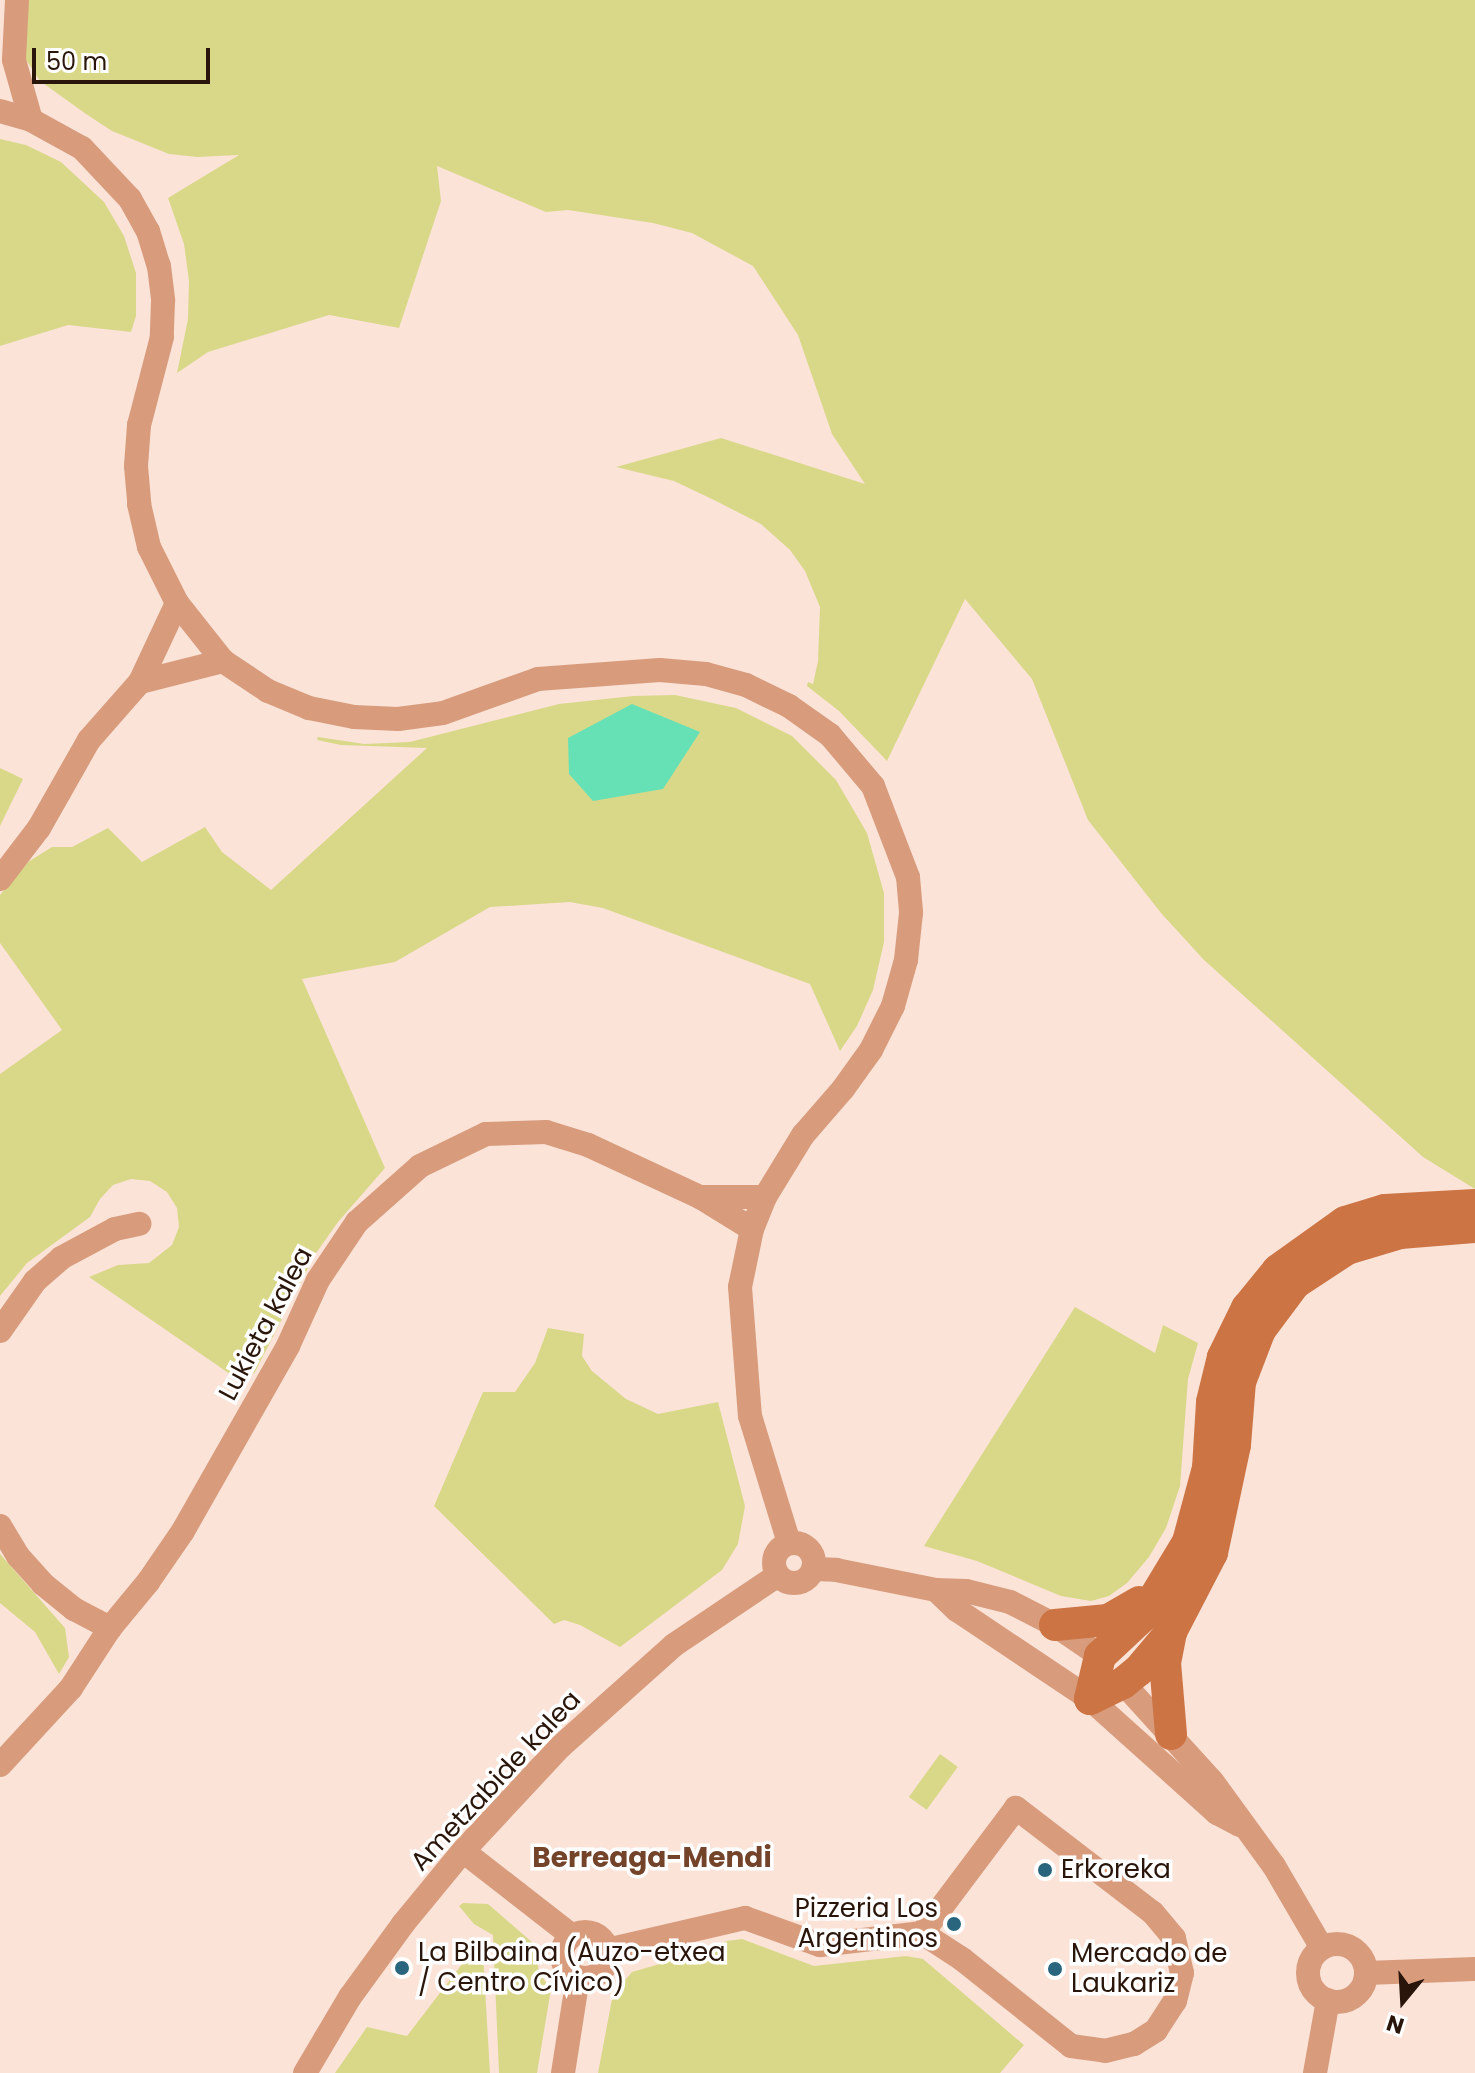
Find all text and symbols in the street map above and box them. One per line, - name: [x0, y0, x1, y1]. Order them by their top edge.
- scale bar: [36, 32, 214, 82]
- text: 50 m: [46, 45, 107, 78]
- street label: Lukieta kalea: [213, 1242, 319, 1406]
- street label: Ametzabide kalea: [404, 1684, 588, 1878]
- district label: Berreaga-Mendi: [532, 1841, 772, 1875]
- place label: Erkoreka: [1061, 1854, 1171, 1886]
- marker: Erkoreka: [1036, 1861, 1054, 1879]
- place label: Pizzeria Los Argentinos: [795, 1893, 938, 1954]
- marker: Pizzeria Los Argentinos: [945, 1915, 963, 1933]
- place label: La Bilbaina (Auzo-etxea / Centro Cívico): [418, 1937, 726, 1998]
- place label: Mercado de Laukariz: [1071, 1938, 1227, 2000]
- marker: La Bilbaina (Auzo-etxea / Centro Cívico): [393, 1959, 411, 1977]
- marker: Mercado de Laukariz: [1046, 1960, 1064, 1978]
- north arrow: [1363, 1961, 1443, 2041]
- text: N: [1383, 2007, 1408, 2042]

